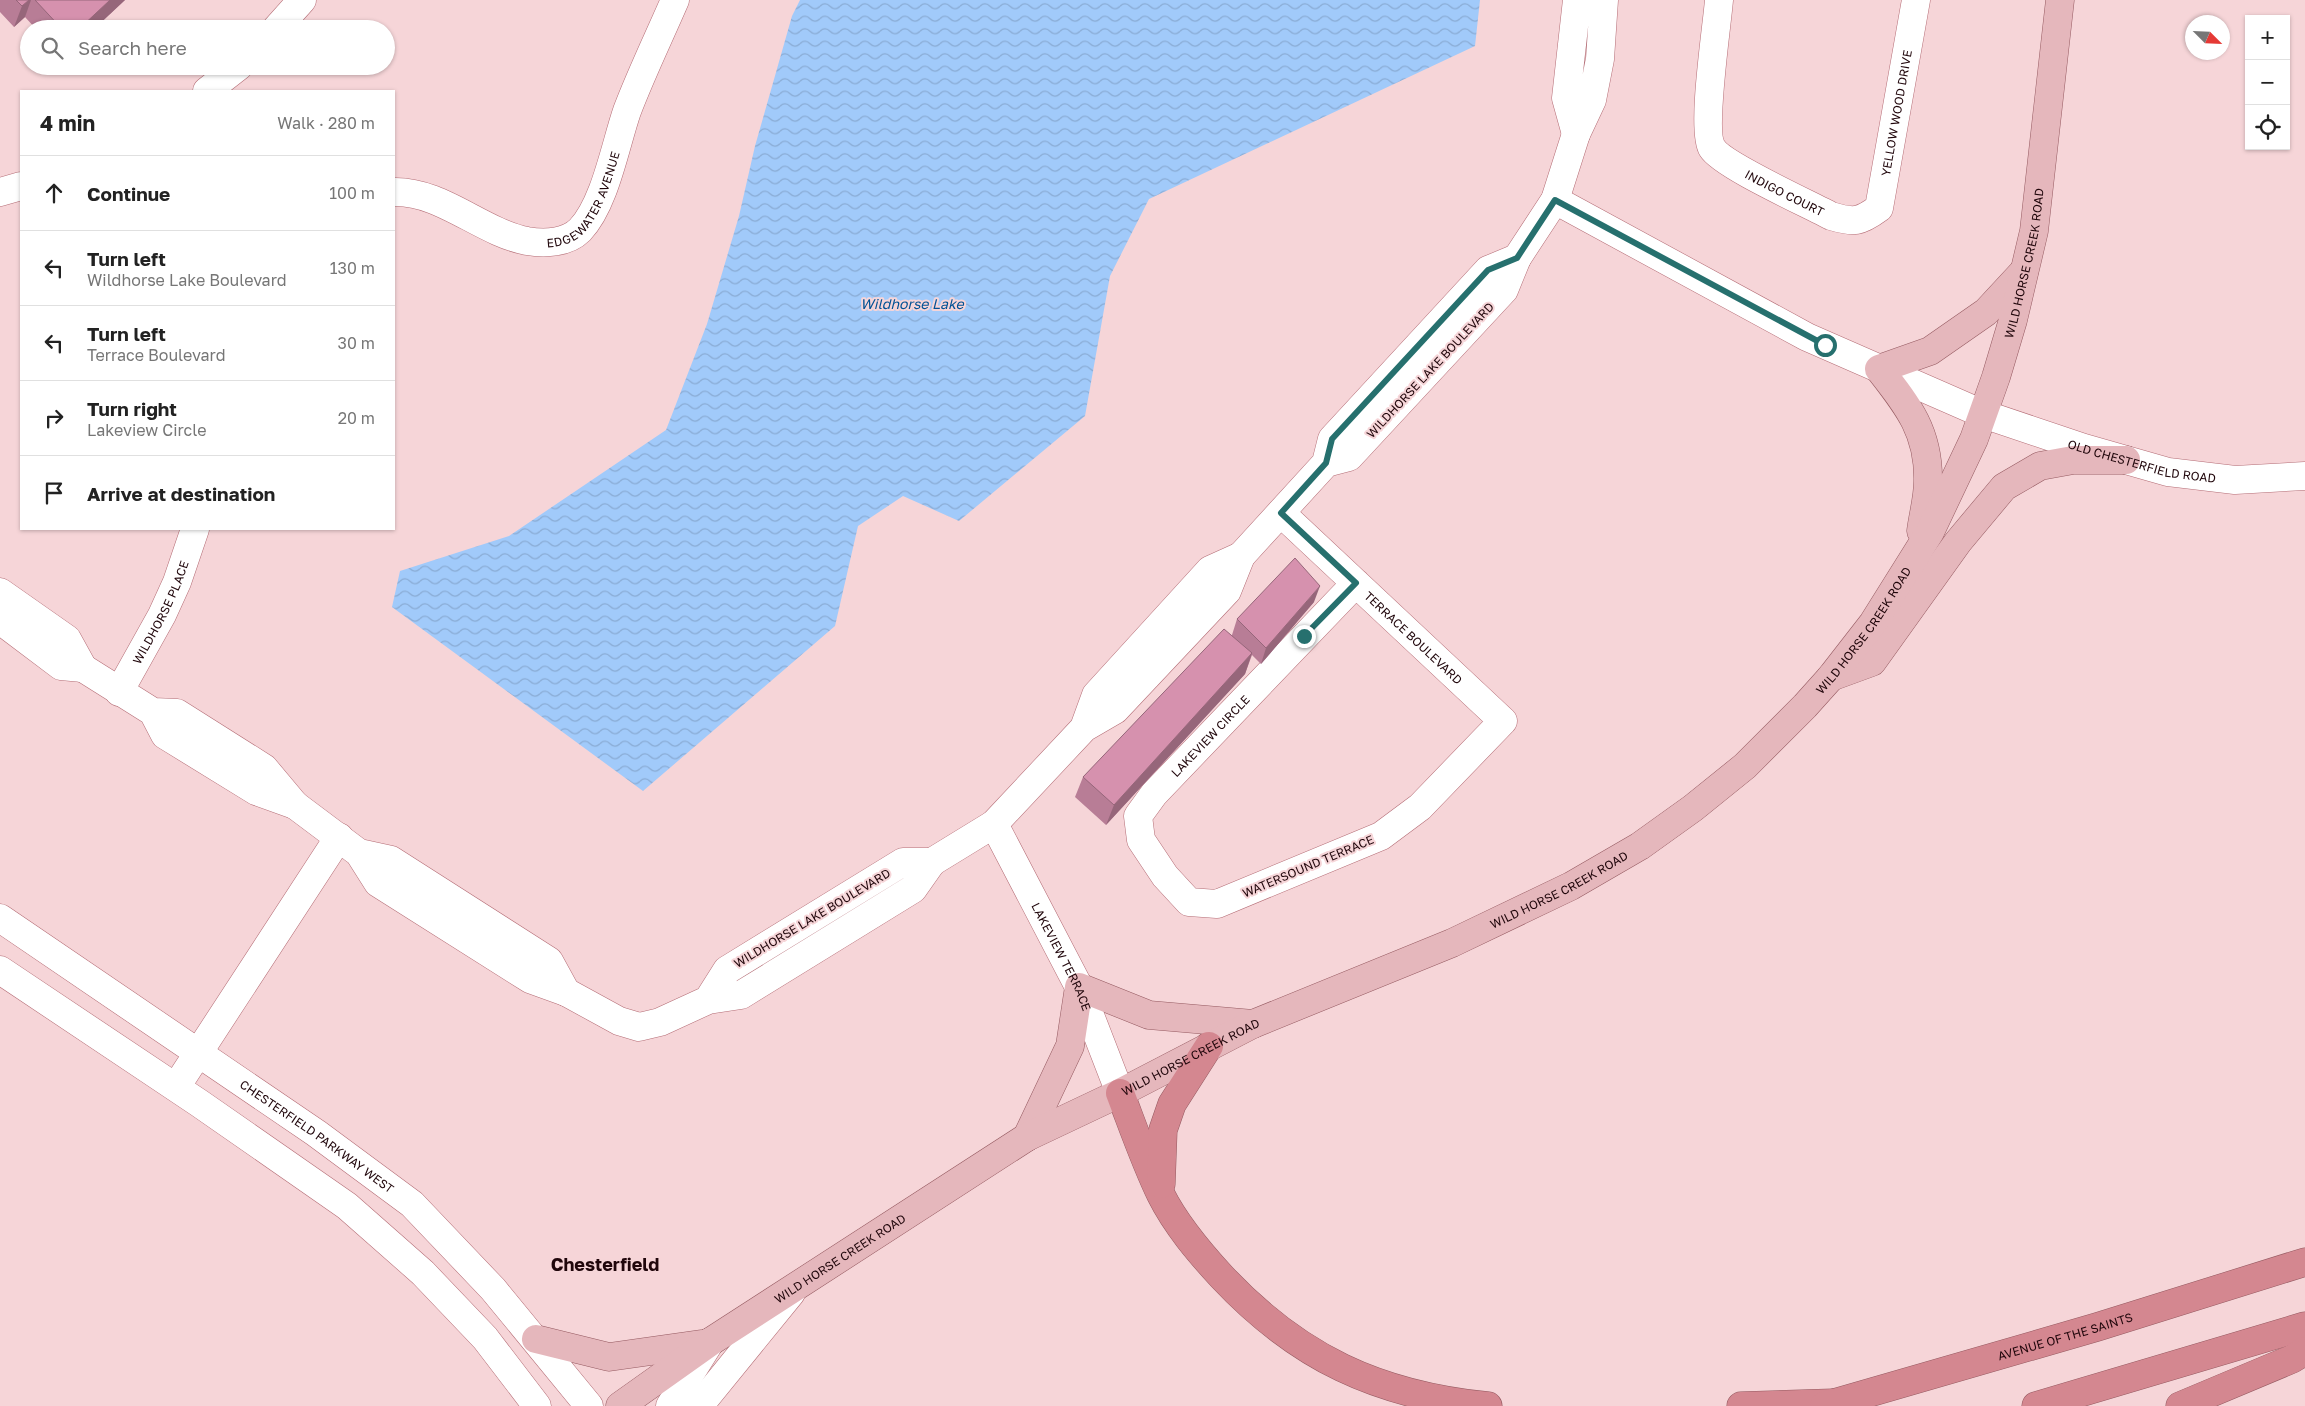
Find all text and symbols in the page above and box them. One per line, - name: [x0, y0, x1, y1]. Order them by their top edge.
- north arrow: [2185, 15, 2230, 60]
- map controls: [2245, 15, 2290, 150]
- button: +: [2245, 15, 2290, 60]
- search box: [20, 20, 395, 75]
- icon: search: [38, 34, 66, 62]
- text: Search here: [78, 36, 187, 59]
- street label: YELLOW WOOD DRIVE: [1877, 49, 1915, 177]
- button: −: [2245, 60, 2290, 105]
- button: locate: [2245, 105, 2290, 150]
- text: 4 min: [40, 110, 95, 136]
- text: Walk · 280 m: [277, 113, 375, 133]
- street label: EDGEWATER AVENUE: [546, 150, 622, 250]
- street label: INDIGO COURT: [1743, 166, 1828, 219]
- icon: ahead: [40, 179, 68, 207]
- text: Continue: [87, 182, 170, 205]
- text: 100 m: [329, 183, 375, 203]
- street label: WILD HORSE CREEK ROAD: [2000, 187, 2046, 340]
- text: Turn left: [87, 247, 166, 270]
- icon: left: [40, 254, 68, 282]
- text: 130 m: [330, 258, 375, 278]
- text: Wildhorse Lake Boulevard: [87, 270, 287, 290]
- water label: Wildhorse Lake: [860, 295, 965, 312]
- street label: WILDHORSE LAKE BOULEVARD: [1363, 299, 1497, 441]
- text: Turn left: [87, 322, 166, 345]
- icon: left: [40, 329, 68, 357]
- text: 30 m: [338, 333, 375, 353]
- route start: [1814, 334, 1837, 357]
- text: Terrace Boulevard: [87, 345, 225, 365]
- text: Turn right: [87, 397, 177, 420]
- icon: right: [40, 404, 68, 432]
- text: 20 m: [338, 408, 375, 428]
- text: Lakeview Circle: [87, 420, 207, 440]
- street label: OLD CHESTERFIELD ROAD: [2066, 436, 2217, 485]
- icon: arrive: [40, 479, 68, 507]
- text: Arrive at destination: [87, 482, 275, 505]
- street label: WILDHORSE PLACE: [129, 559, 191, 666]
- street label: WILD HORSE CREEK ROAD: [1812, 564, 1914, 697]
- street label: TERRACE BOULEVARD: [1362, 588, 1466, 687]
- route end: [1293, 625, 1316, 648]
- street label: LAKEVIEW CIRCLE: [1168, 692, 1252, 779]
- street label: WATERSOUND TERRACE: [1240, 832, 1376, 900]
- street label: WILD HORSE CREEK ROAD: [1487, 847, 1630, 931]
- street label: WILDHORSE LAKE BOULEVARD: [731, 865, 893, 971]
- street label: LAKEVIEW TERRACE: [1029, 900, 1095, 1013]
- street label: WILD HORSE CREEK ROAD: [1119, 1015, 1261, 1099]
- street label: CHESTERFIELD PARKWAY WEST: [237, 1076, 398, 1196]
- street label: WILD HORSE CREEK ROAD: [771, 1210, 908, 1306]
- district label: Chesterfield: [551, 1253, 659, 1275]
- street label: AVENUE OF THE SAINTS: [1996, 1309, 2135, 1363]

